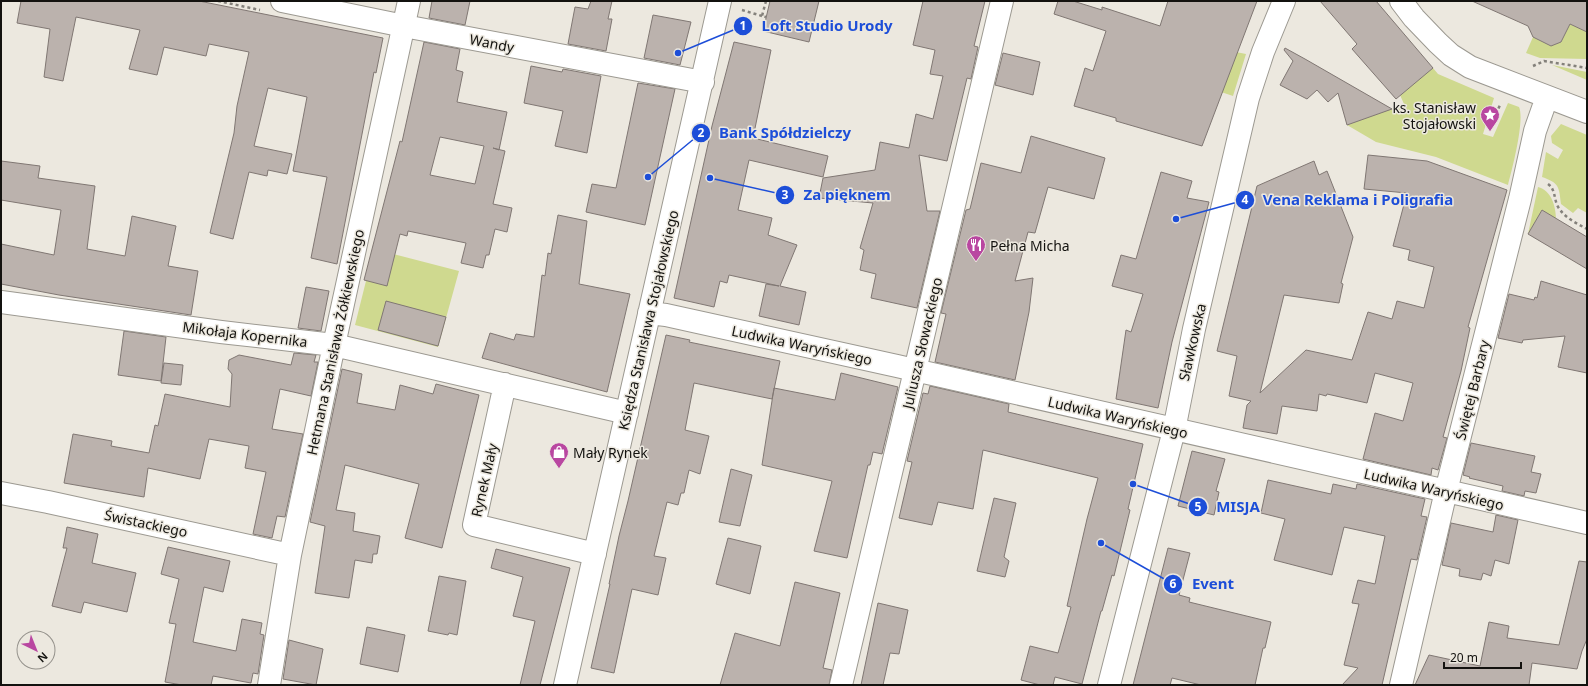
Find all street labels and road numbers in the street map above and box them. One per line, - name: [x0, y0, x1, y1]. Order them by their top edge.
- street label: Wandy: [468, 29, 517, 57]
- street label: Księdza Stanisława Stojałowskiego: [613, 208, 683, 432]
- street label: Hetmana Stanisława Żółkiewskiego: [302, 227, 368, 457]
- street label: Juliusza Słowackiego: [897, 275, 946, 412]
- street label: Sławkowska: [1174, 301, 1210, 383]
- street label: Mikołaja Kopernika: [181, 317, 309, 351]
- street label: Ludwika Waryńskiego: [730, 321, 874, 369]
- street label: Świętej Barbary: [1450, 337, 1494, 442]
- street label: Ludwika Waryńskiego: [1046, 392, 1190, 442]
- street label: Rynek Mały: [466, 441, 502, 519]
- street label: Ludwika Waryńskiego: [1362, 464, 1506, 514]
- street label: Świstackiego: [103, 505, 189, 541]

